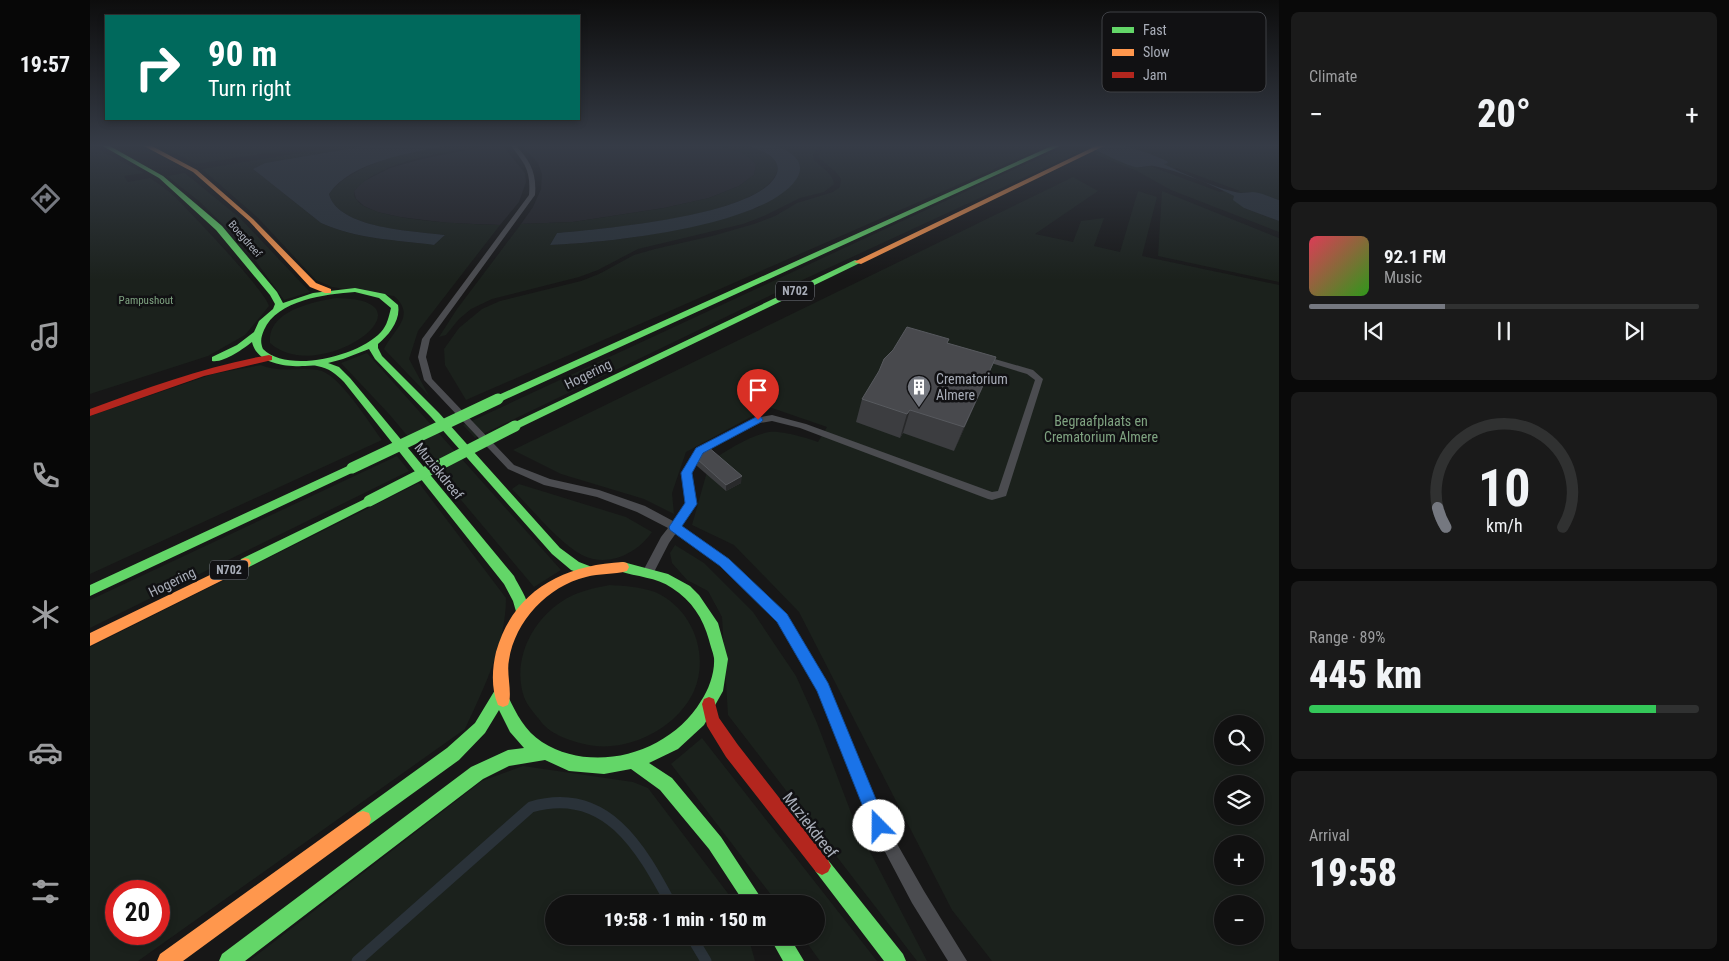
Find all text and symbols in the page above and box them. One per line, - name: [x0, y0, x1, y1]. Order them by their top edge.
- legend: [1102, 12, 1266, 92]
- text: Fast: [1143, 22, 1167, 38]
- text: 90 m: [208, 34, 277, 75]
- icon: right: [125, 35, 190, 100]
- text: Slow: [1143, 44, 1170, 60]
- text: 19:57: [20, 52, 70, 77]
- text: Jam: [1143, 67, 1167, 83]
- text: Climate: [1309, 67, 1357, 86]
- text: Turn right: [208, 76, 291, 101]
- text: 20°: [1477, 92, 1531, 136]
- text: −: [1309, 98, 1323, 131]
- text: +: [1685, 98, 1699, 131]
- icon: directions: [28, 181, 63, 216]
- street label: Boegdreef: [225, 218, 265, 260]
- text: 92.1 FM: [1384, 245, 1446, 268]
- text: Music: [1384, 268, 1422, 287]
- road number: N702: [776, 282, 814, 300]
- park label: Pampushout: [119, 294, 173, 307]
- icon: previous: [1360, 317, 1388, 345]
- icon: pause: [1490, 317, 1518, 345]
- icon: next: [1620, 317, 1648, 345]
- icon: music: [28, 319, 63, 354]
- street label: Hogering: [562, 356, 614, 392]
- pin: [737, 369, 779, 420]
- place label: Crematorium Almere: [936, 371, 1008, 403]
- building icon: Crematorium Almere: [906, 374, 932, 408]
- icon: arrive: [744, 376, 772, 404]
- park label: Begraafplaats en Crematorium Almere: [1044, 413, 1158, 445]
- street label: Muziekdreef: [411, 440, 467, 503]
- icon: phone: [28, 458, 63, 493]
- text: 10: [1478, 458, 1530, 519]
- text: km/h: [1486, 515, 1522, 536]
- road number: N702: [210, 560, 248, 580]
- street label: Hogering: [146, 564, 198, 600]
- icon: climate: [28, 597, 63, 632]
- text: Range · 89%: [1309, 628, 1385, 647]
- text: 445 km: [1309, 653, 1422, 697]
- map controls: [1214, 715, 1264, 945]
- button: search: [1214, 715, 1264, 765]
- icon: car: [28, 735, 63, 770]
- button: layers: [1214, 775, 1264, 825]
- street label: Muziekdreef: [779, 788, 841, 862]
- position arrow: [852, 799, 904, 851]
- text: Arrival: [1309, 826, 1350, 845]
- button: +: [1214, 835, 1264, 885]
- text: 19:58: [1309, 851, 1397, 895]
- icon: filters: [28, 874, 63, 909]
- speed limit sign: 20: [105, 880, 170, 945]
- button: −: [1214, 895, 1264, 945]
- text: 19:58 · 1 min · 150 m: [604, 908, 766, 931]

